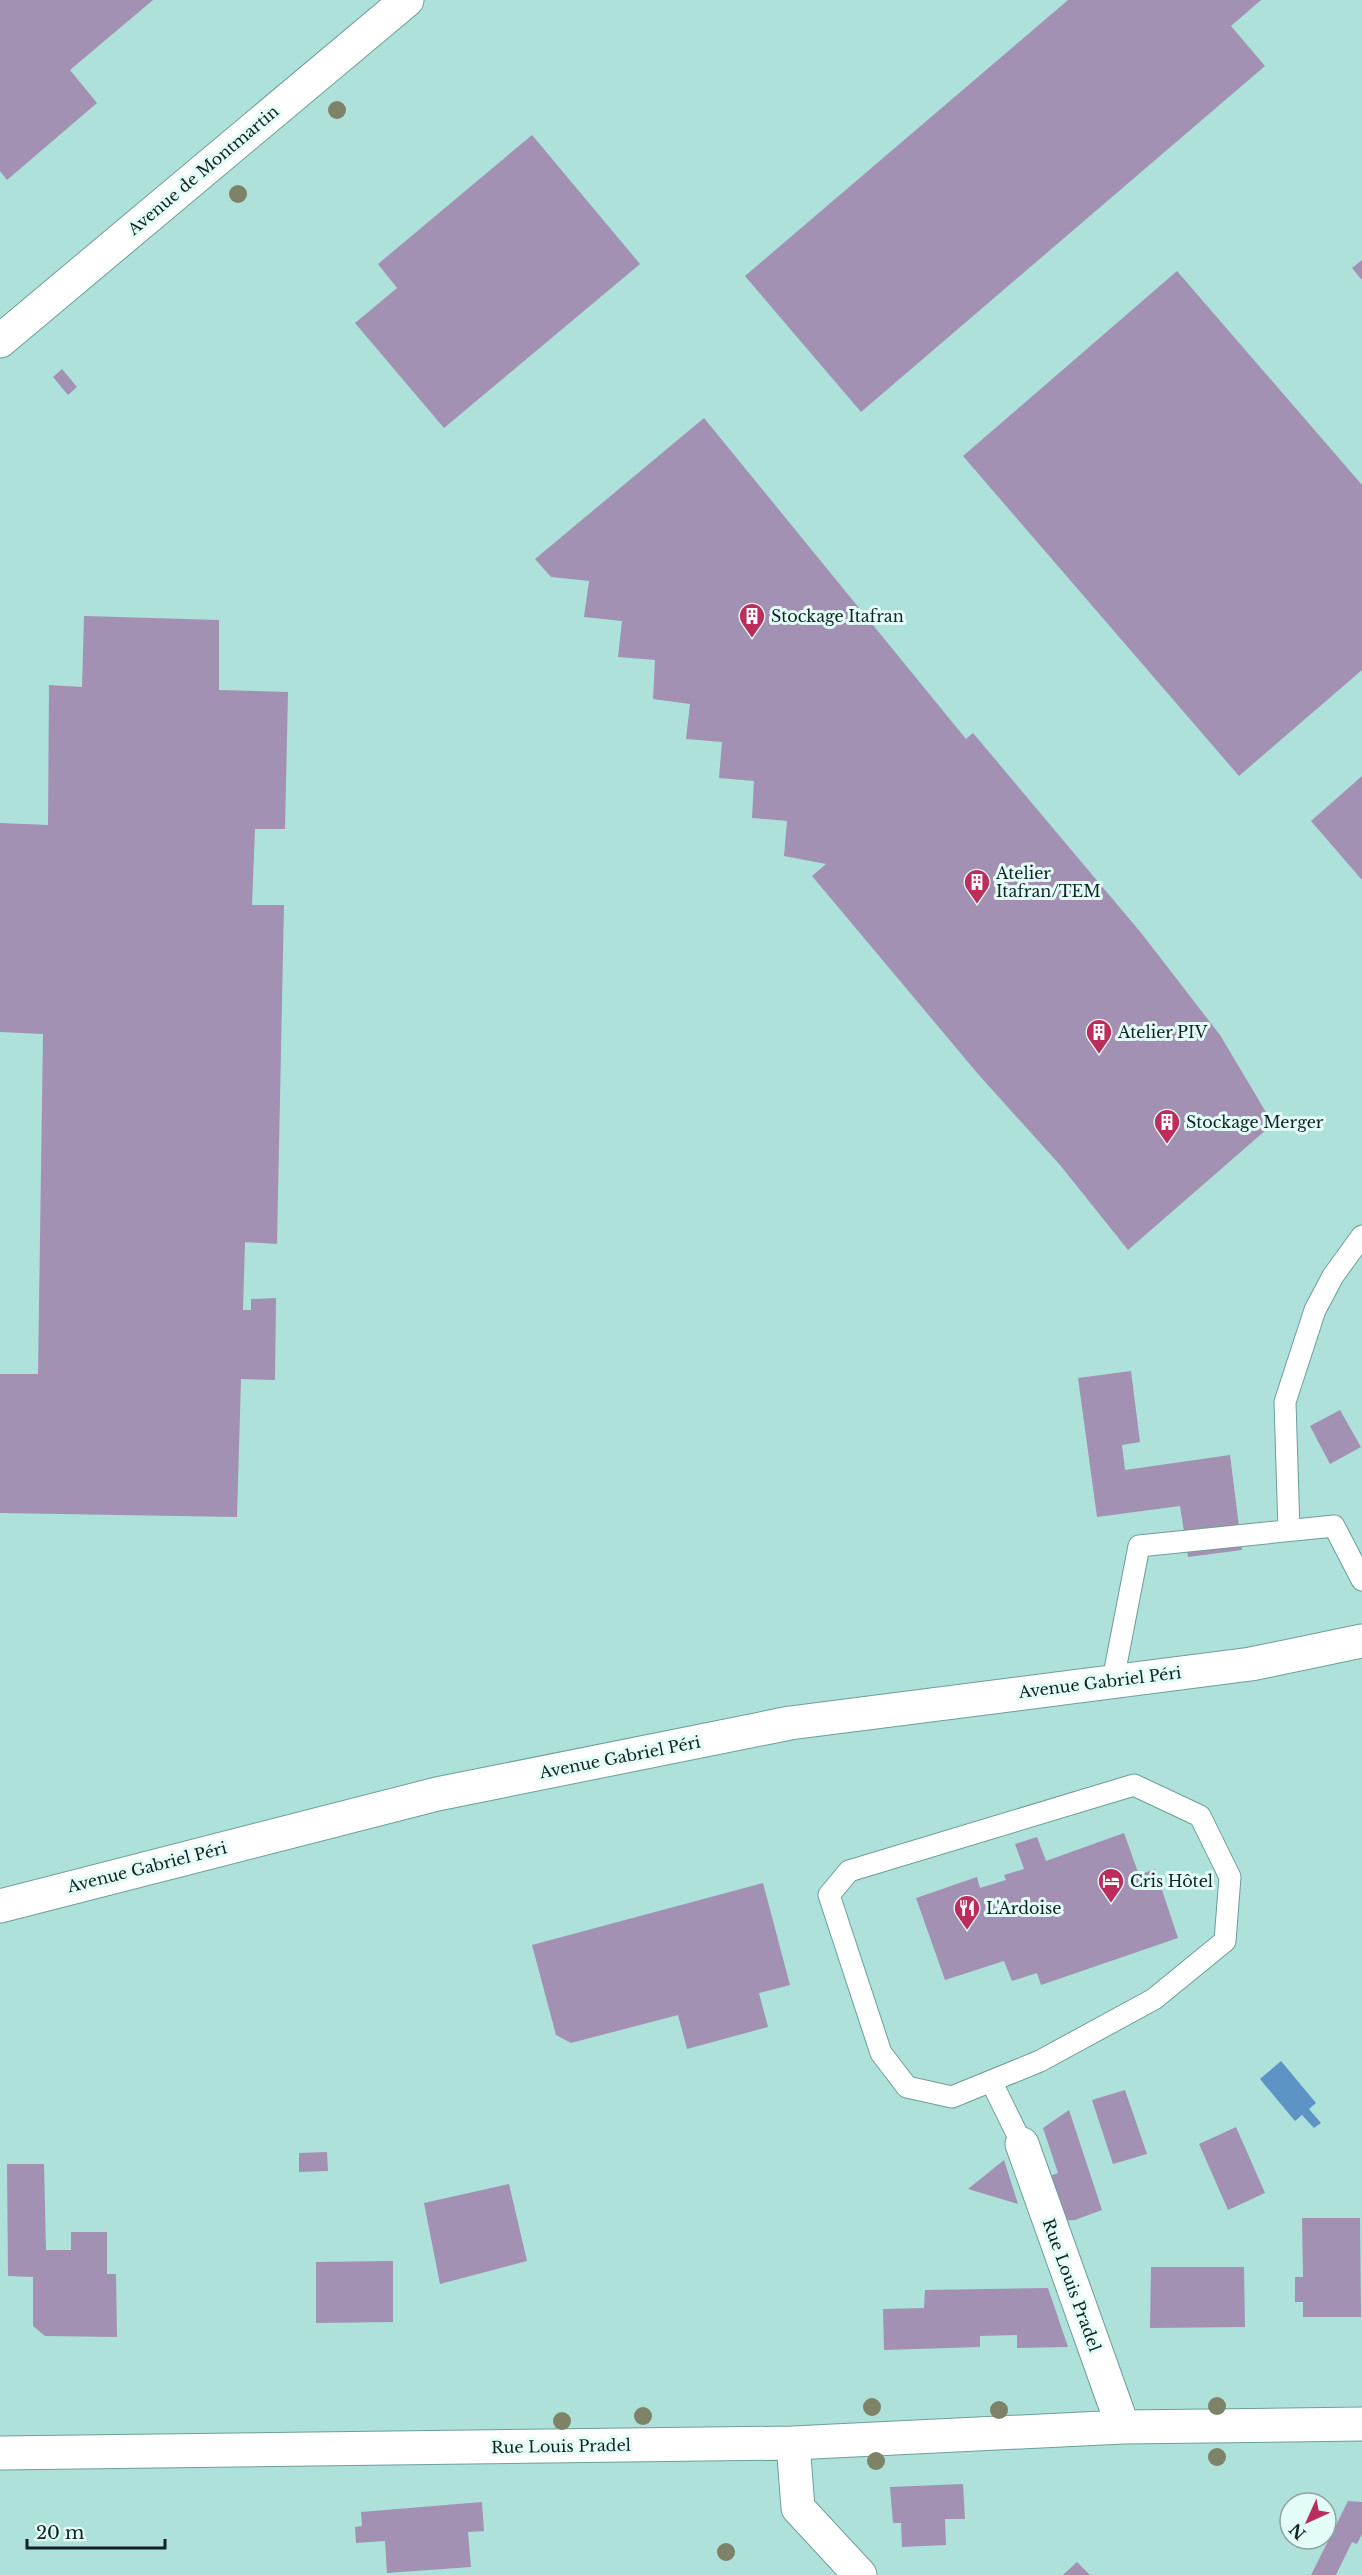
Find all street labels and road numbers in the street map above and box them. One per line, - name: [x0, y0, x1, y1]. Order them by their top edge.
- street label: Avenue de Montmartin: [123, 101, 283, 240]
- street label: Avenue Gabriel Péri: [1017, 1662, 1183, 1702]
- street label: Avenue Gabriel Péri: [537, 1731, 703, 1783]
- street label: Avenue Gabriel Péri: [64, 1837, 229, 1897]
- street label: Rue Louis Pradel: [1039, 2216, 1105, 2354]
- street label: Rue Louis Pradel: [491, 2435, 631, 2457]

